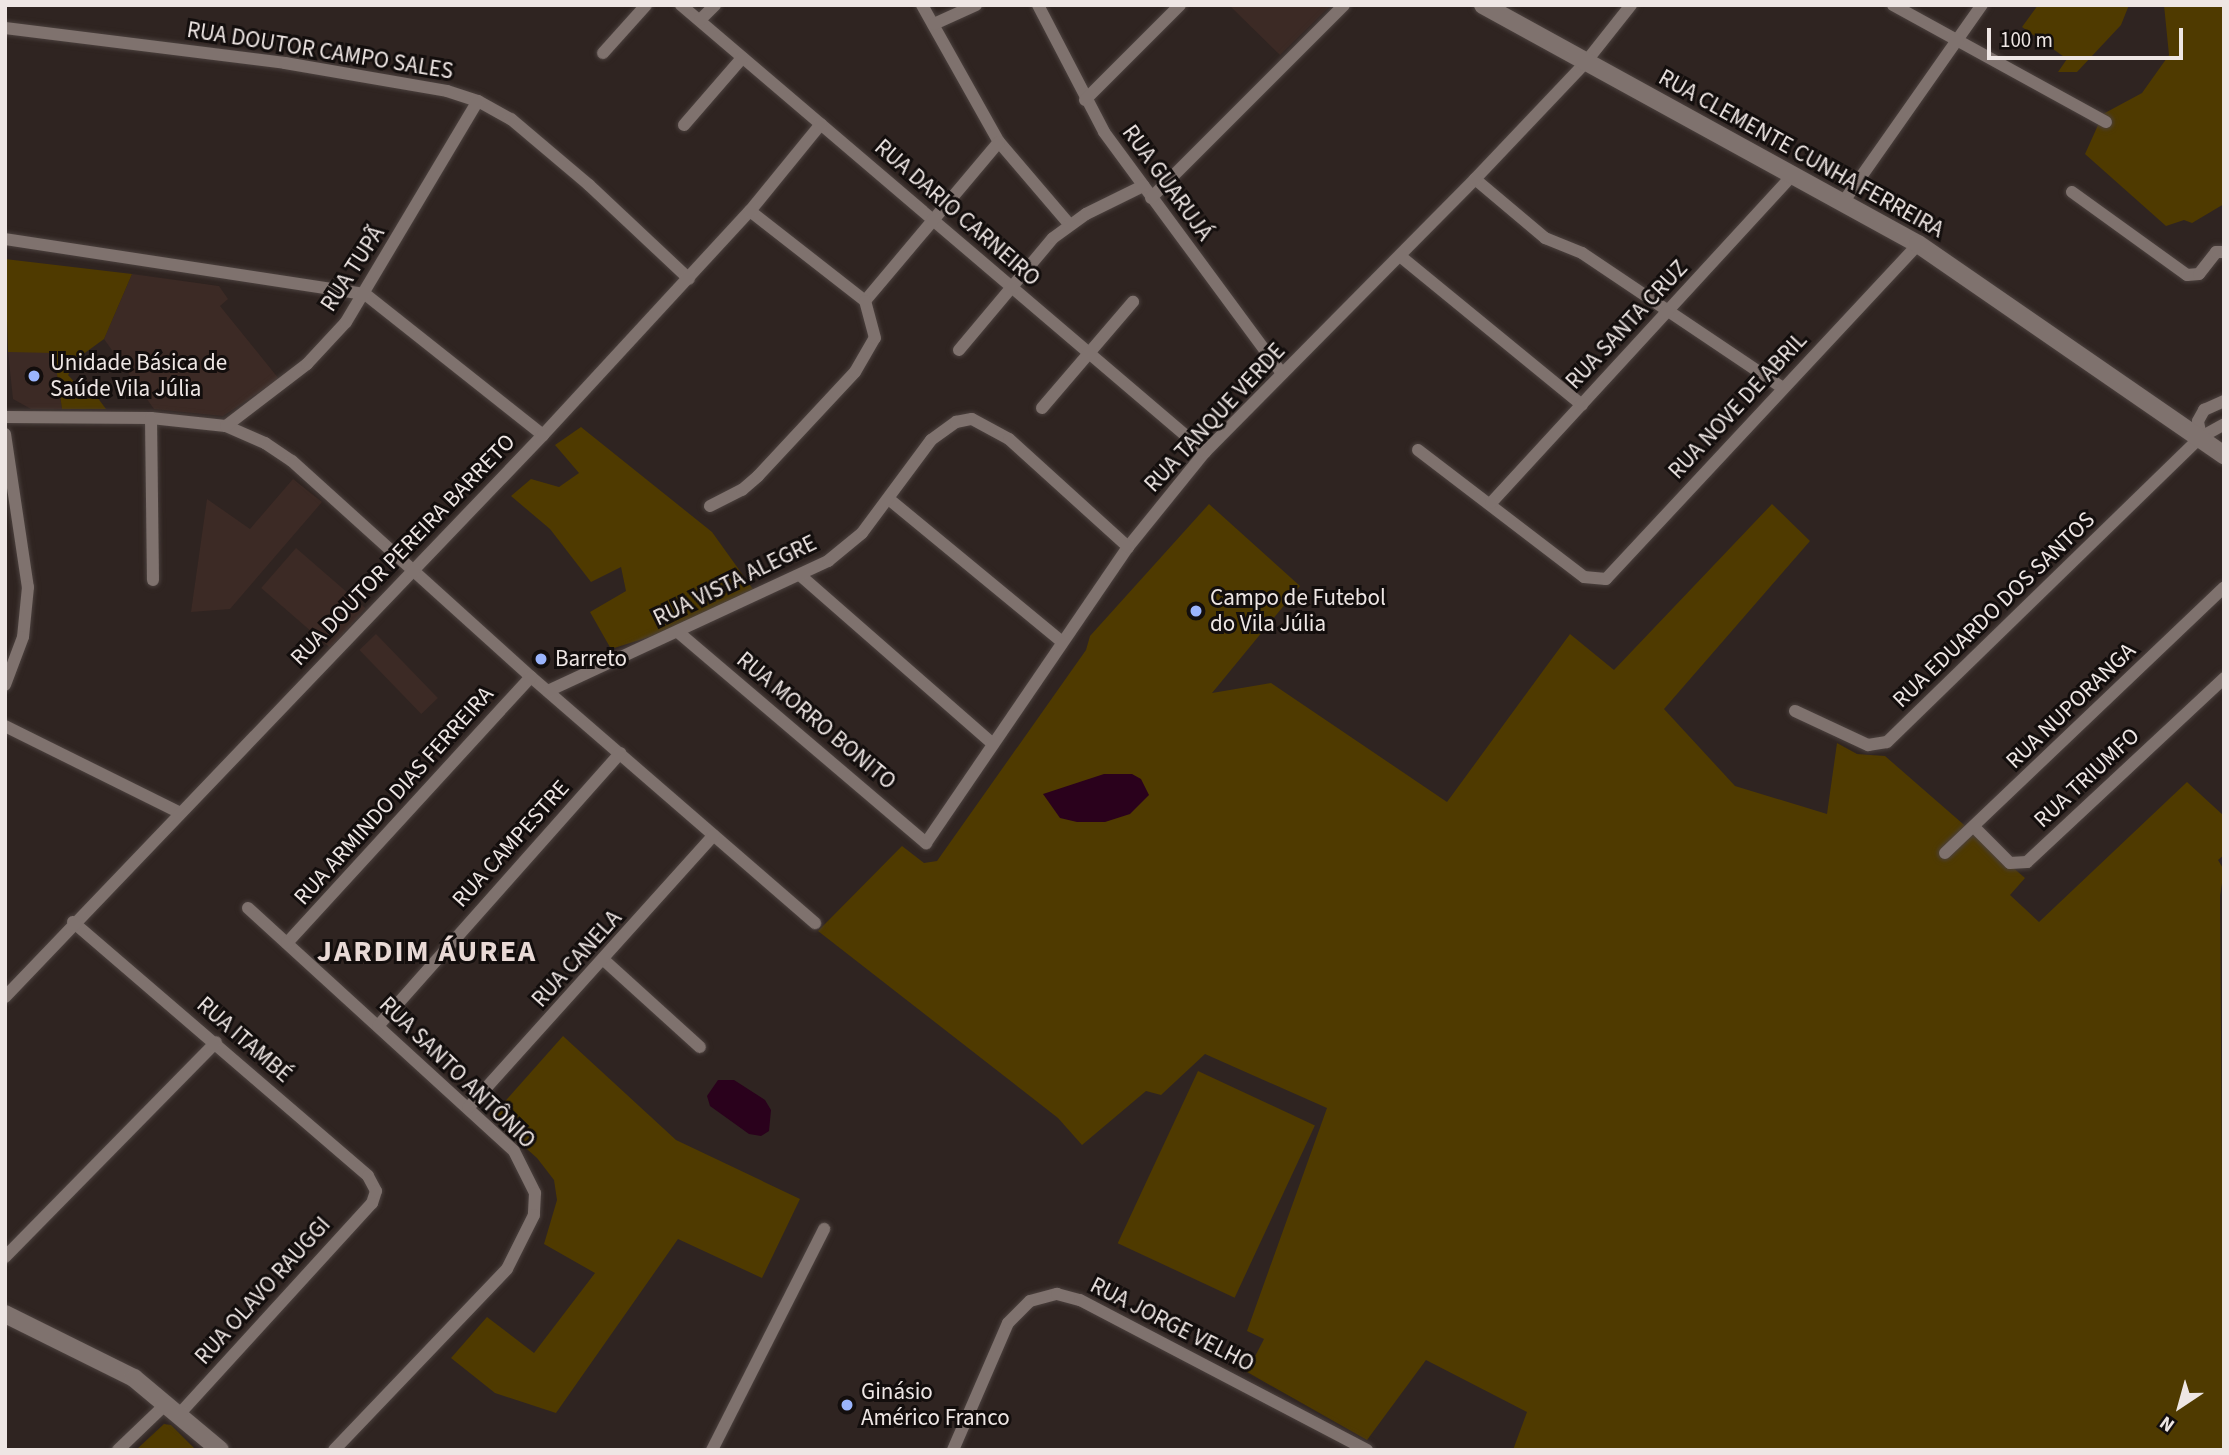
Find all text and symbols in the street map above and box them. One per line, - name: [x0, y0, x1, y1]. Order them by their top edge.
- scale bar: [1991, 14, 2187, 58]
- street label: RUA DOUTOR CAMPO SALES: [185, 16, 455, 86]
- text: 100 m: [2000, 25, 2053, 55]
- street label: RUA CLEMENTE CUNHA FERREIRA: [1654, 64, 1948, 244]
- street label: RUA GUARUJÁ: [1116, 120, 1218, 246]
- street label: RUA DARIO CARNEIRO: [869, 134, 1045, 292]
- street label: RUA TUPÃ: [315, 221, 391, 317]
- street label: RUA SANTA CRUZ: [1560, 255, 1694, 395]
- street label: RUA NOVE DE ABRIL: [1663, 327, 1813, 485]
- street label: RUA TANQUE VERDE: [1139, 338, 1291, 498]
- place label: Unidade Básica de Saúde Vila Júlia: [50, 349, 227, 403]
- marker: Unidade Básica de Saúde Vila Júlia: [24, 366, 44, 386]
- street label: RUA DOUTOR PEREIRA BARRETO: [285, 428, 521, 672]
- street label: RUA EDUARDO DOS SANTOS: [1887, 506, 2101, 714]
- street label: RUA VISTA ALEGRE: [649, 530, 821, 632]
- place label: Campo de Futebol do Vila Júlia: [1210, 584, 1386, 638]
- marker: Campo de Futebol do Vila Júlia: [1188, 603, 1204, 619]
- street label: RUA NUPORANGA: [2000, 637, 2142, 775]
- place label: Barreto: [555, 645, 627, 673]
- street label: RUA MORRO BONITO: [731, 646, 901, 796]
- marker: Barreto: [533, 651, 549, 667]
- street label: RUA ARMINDO DIAS FERREIRA: [288, 681, 500, 911]
- street label: RUA TRIUMFO: [2029, 722, 2145, 834]
- street label: RUA CAMPESTRE: [447, 775, 575, 913]
- street label: RUA CANELA: [526, 905, 628, 1013]
- district label: JARDIM ÁUREA: [318, 934, 536, 970]
- street label: RUA ITAMBÉ: [191, 991, 297, 1089]
- street label: RUA SANTO ANTÔNIO: [373, 991, 541, 1155]
- street label: RUA OLAVO RAUGGI: [189, 1211, 337, 1371]
- street label: RUA JORGE VELHO: [1085, 1272, 1259, 1378]
- north arrow: [2145, 1371, 2215, 1441]
- place label: Ginásio Américo Franco: [861, 1378, 1010, 1432]
- marker: Ginásio Américo Franco: [839, 1397, 855, 1413]
- text: N: [2154, 1409, 2180, 1438]

